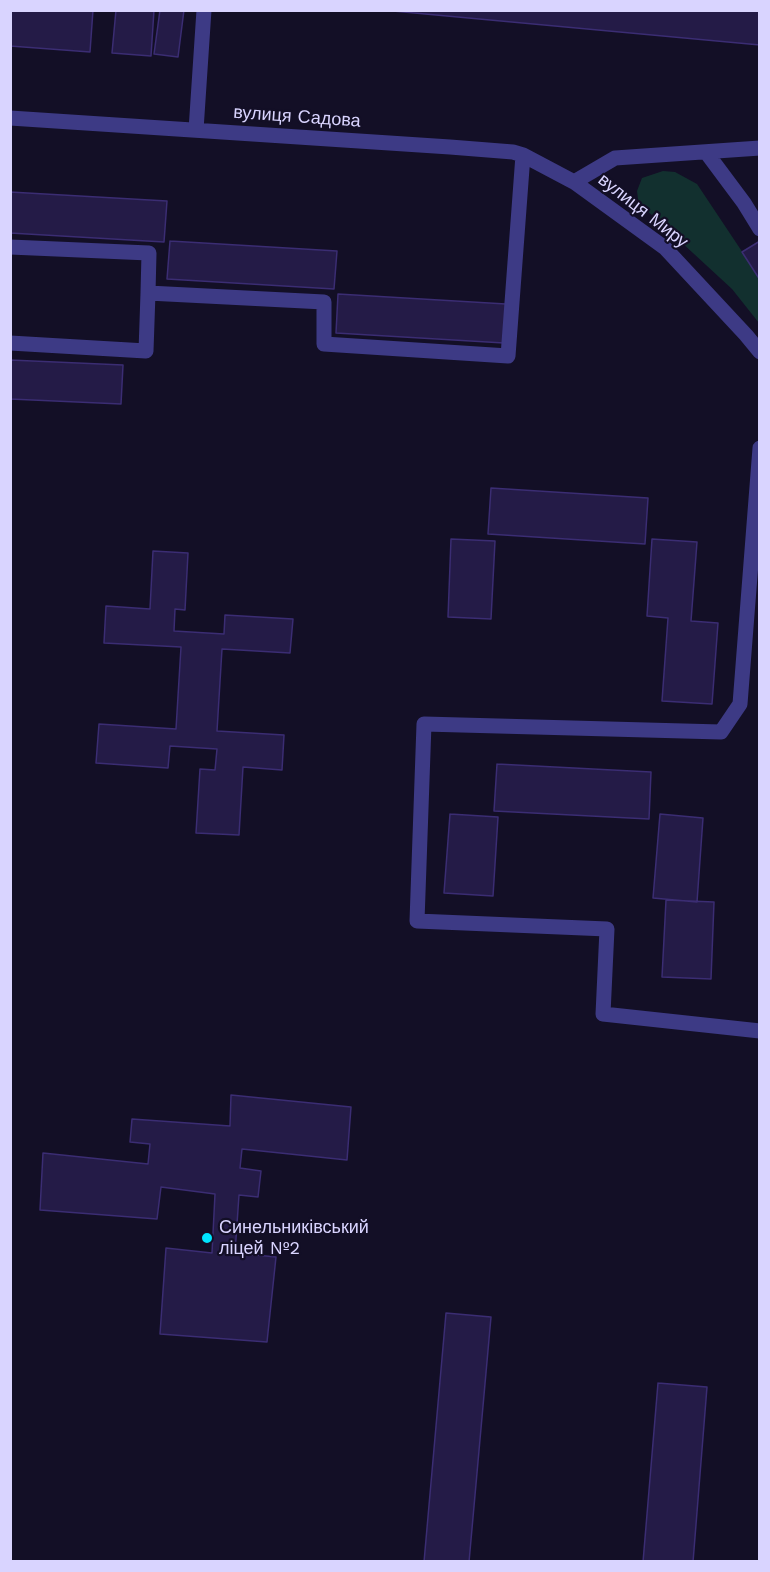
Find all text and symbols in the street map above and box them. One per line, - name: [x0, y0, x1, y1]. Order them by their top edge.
- street label: вулиця Садова: [233, 102, 361, 132]
- street label: вулиця Миру: [594, 169, 692, 253]
- place label: Синельниківський ліцей №2: [219, 1217, 369, 1260]
- marker: Синельниківський ліцей №2: [200, 1231, 214, 1245]

